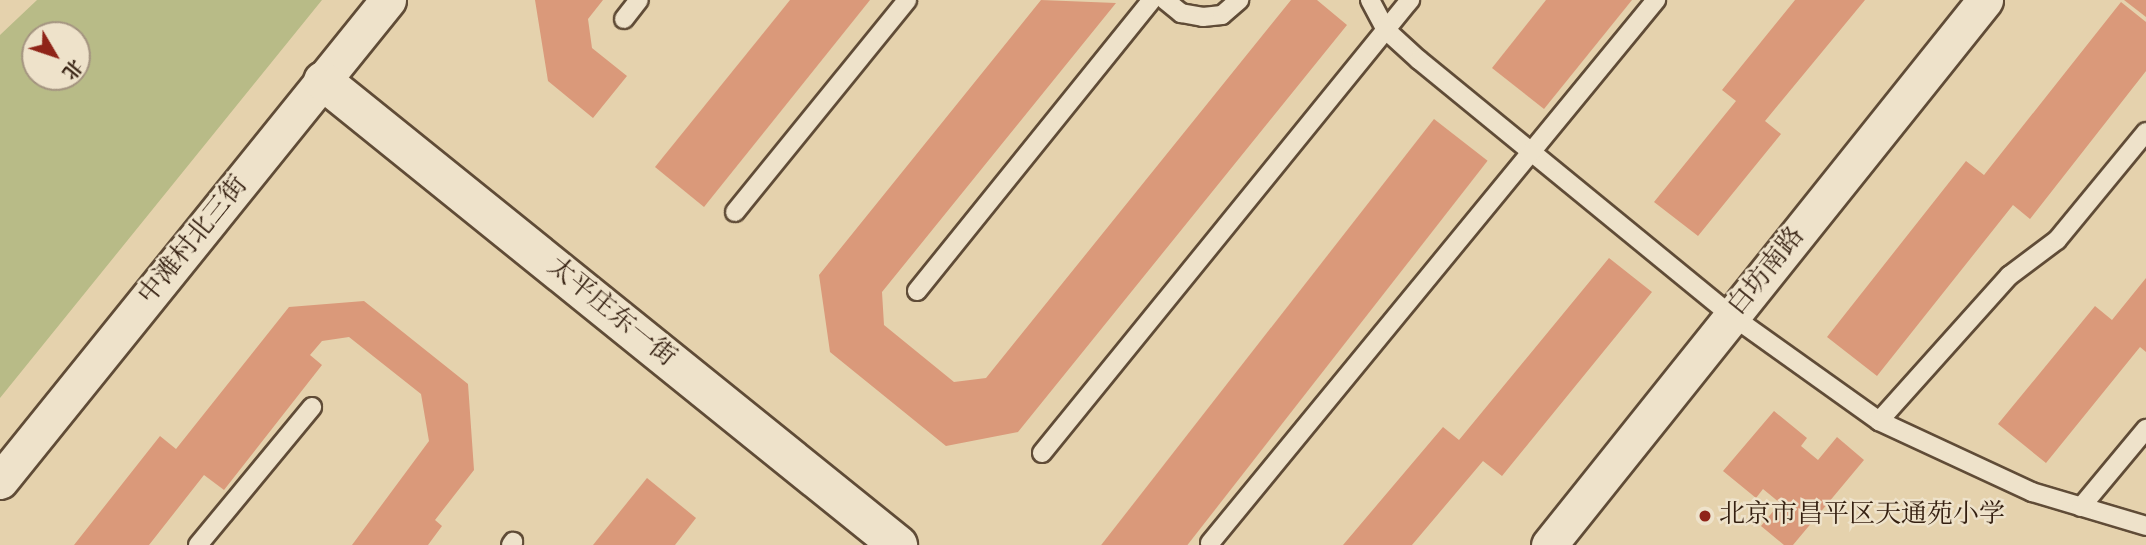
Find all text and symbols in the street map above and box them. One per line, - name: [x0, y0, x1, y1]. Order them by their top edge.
- north arrow: [21, 21, 91, 91]
- text: 北: [58, 55, 85, 82]
- street label: 中滩村北三街: [133, 171, 255, 311]
- street label: 白坊南路: [1722, 222, 1812, 322]
- street label: 太平庄东一街: [541, 252, 681, 374]
- place label: 北京市昌平区天通苑小学: [1719, 500, 2005, 532]
- marker: 北京市昌平区天通苑小学: [1697, 508, 1713, 524]

